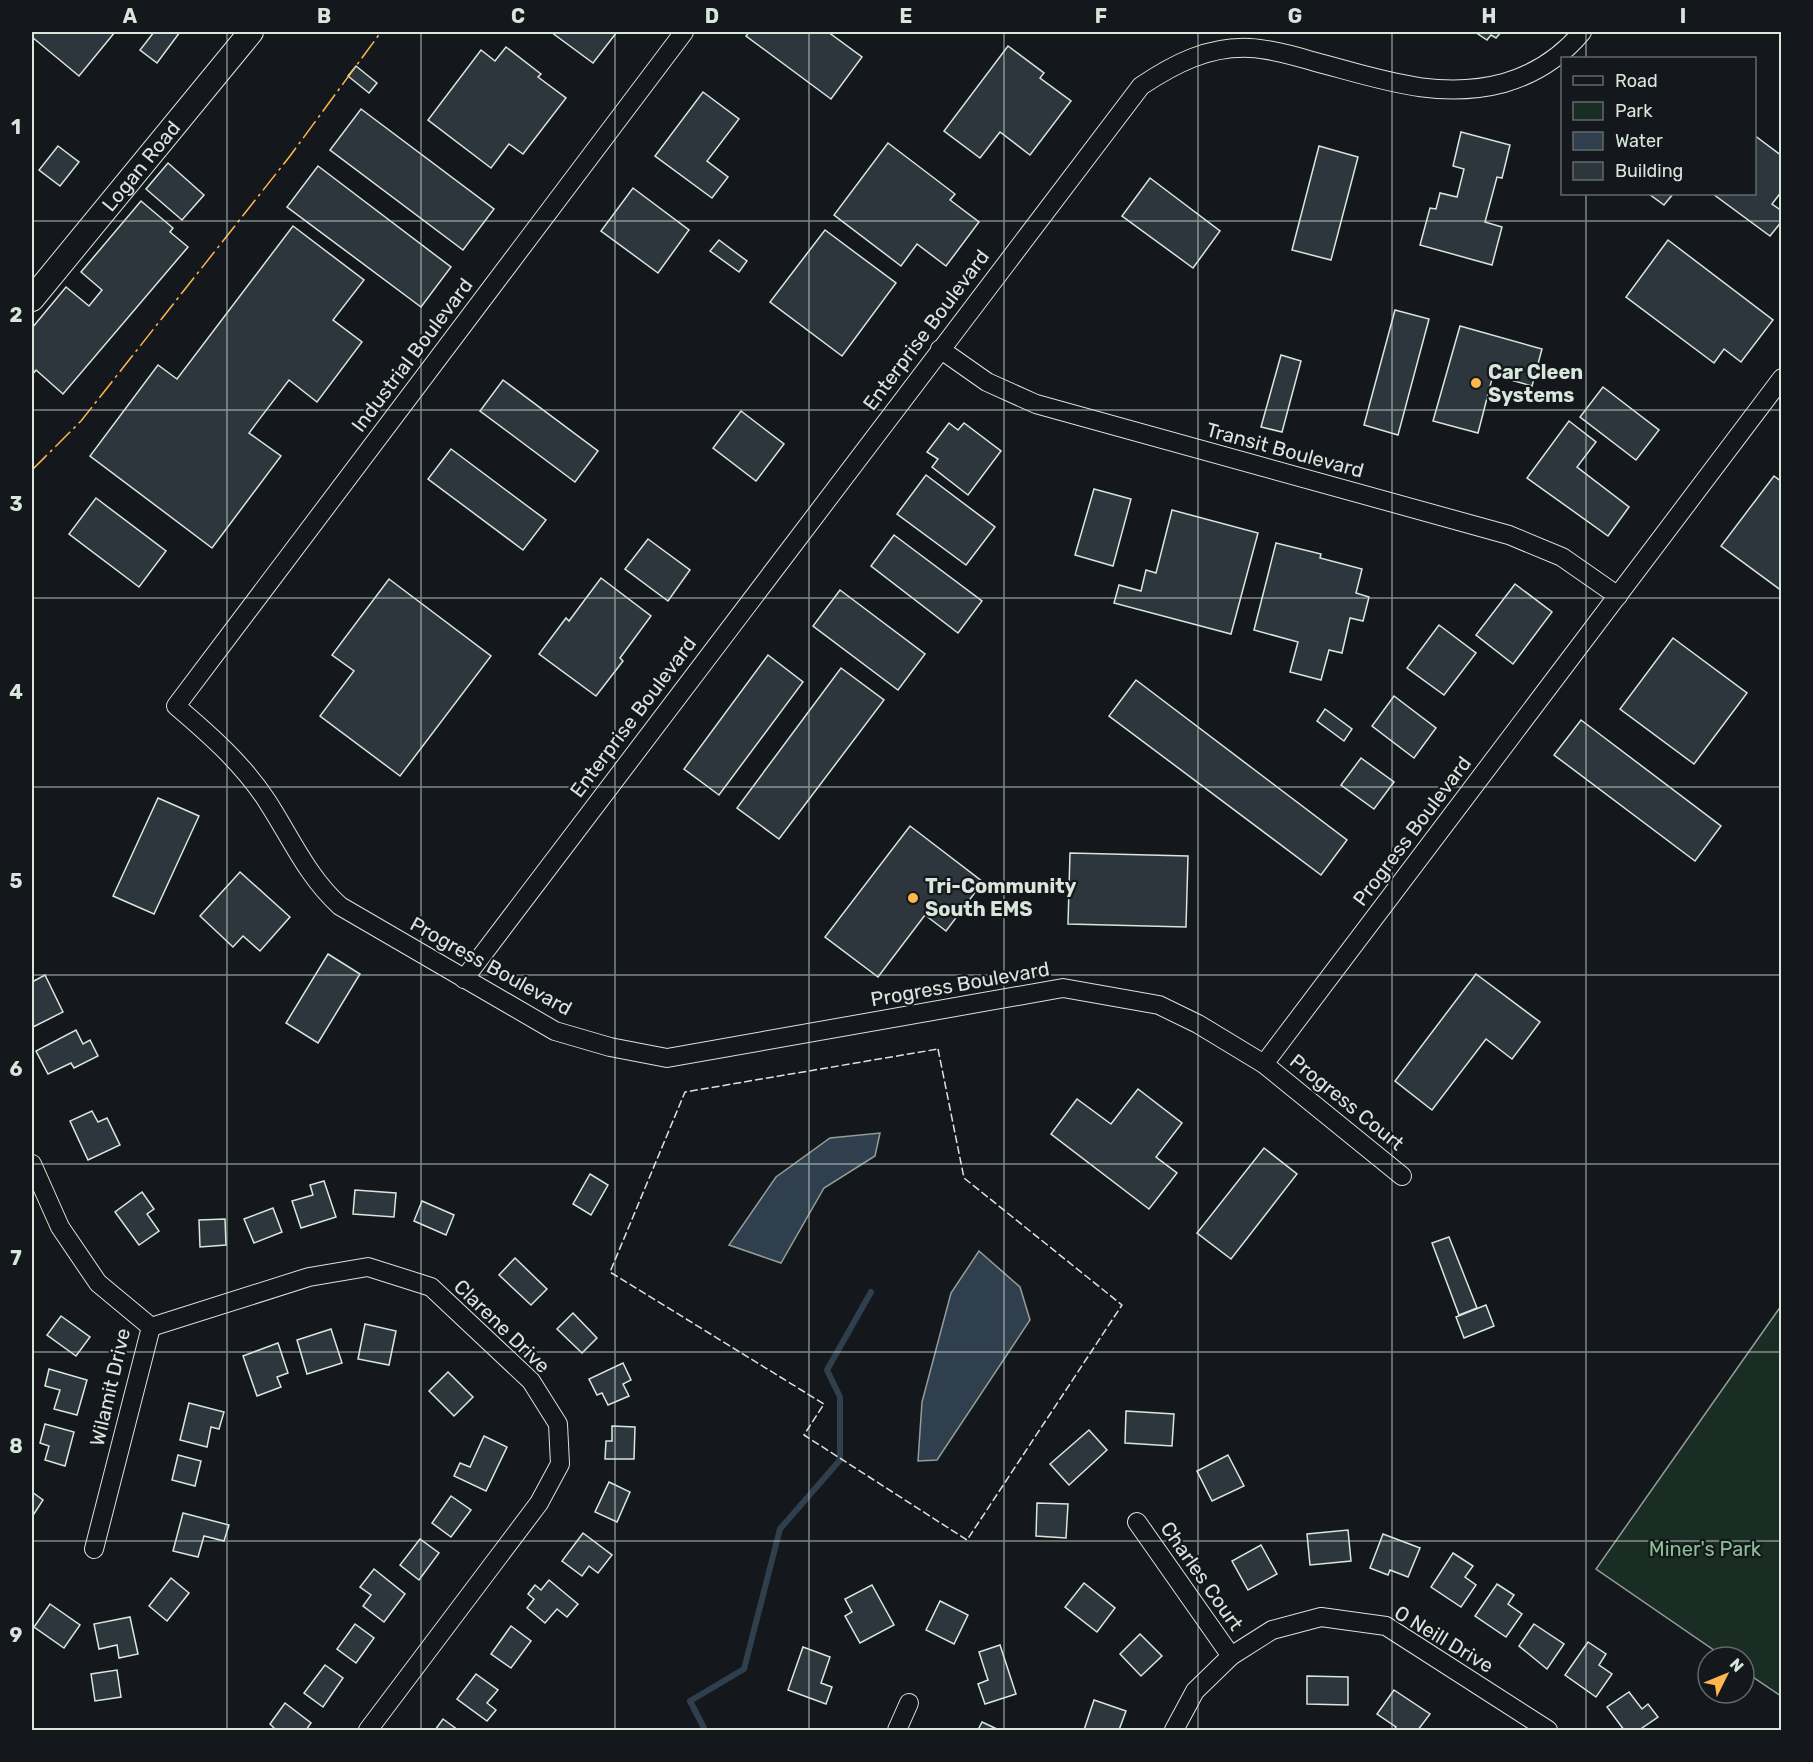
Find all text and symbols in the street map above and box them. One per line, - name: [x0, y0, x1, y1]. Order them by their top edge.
- text: A: [123, 4, 138, 28]
- text: B: [317, 4, 331, 28]
- text: C: [511, 4, 525, 28]
- text: D: [705, 4, 719, 28]
- text: E: [900, 4, 912, 28]
- text: F: [1095, 4, 1107, 28]
- text: G: [1288, 4, 1302, 28]
- text: H: [1482, 4, 1496, 28]
- text: I: [1680, 4, 1686, 28]
- legend: [1561, 57, 1756, 195]
- text: Road: [1615, 70, 1658, 92]
- text: Park: [1615, 100, 1653, 122]
- text: 1: [11, 115, 21, 139]
- street label: Logan Road: [97, 116, 185, 216]
- text: Water: [1615, 130, 1663, 152]
- text: Building: [1615, 160, 1683, 182]
- street label: Enterprise Boulevard: [858, 245, 994, 415]
- street label: Industrial Boulevard: [346, 273, 478, 437]
- text: 2: [10, 303, 23, 327]
- place label: Car Cleen Systems: [1488, 360, 1583, 407]
- marker: Car Cleen Systems: [1469, 376, 1483, 390]
- street label: Transit Boulevard: [1204, 417, 1366, 483]
- text: 3: [9, 492, 23, 516]
- street label: Enterprise Boulevard: [565, 632, 701, 802]
- text: 4: [9, 680, 23, 704]
- street label: Progress Boulevard: [1348, 751, 1476, 911]
- text: 5: [10, 869, 23, 893]
- place label: Tri-Community South EMS: [925, 874, 1077, 921]
- marker: Tri-Community South EMS: [906, 891, 920, 905]
- street label: Progress Boulevard: [406, 912, 576, 1020]
- street label: Progress Boulevard: [869, 956, 1051, 1012]
- street label: Progress Court: [1285, 1049, 1409, 1155]
- text: 6: [9, 1057, 23, 1081]
- text: 7: [10, 1246, 22, 1270]
- street label: Clarene Drive: [449, 1274, 555, 1378]
- street label: Wilamit Drive: [85, 1326, 135, 1448]
- text: 8: [9, 1434, 23, 1458]
- street label: Charles Court: [1156, 1517, 1249, 1635]
- park label: Miner's Park: [1649, 1537, 1762, 1561]
- street label: O Neill Drive: [1390, 1600, 1498, 1678]
- text: 9: [10, 1623, 23, 1647]
- north arrow: [1696, 1645, 1756, 1705]
- text: N: [1726, 1654, 1747, 1676]

